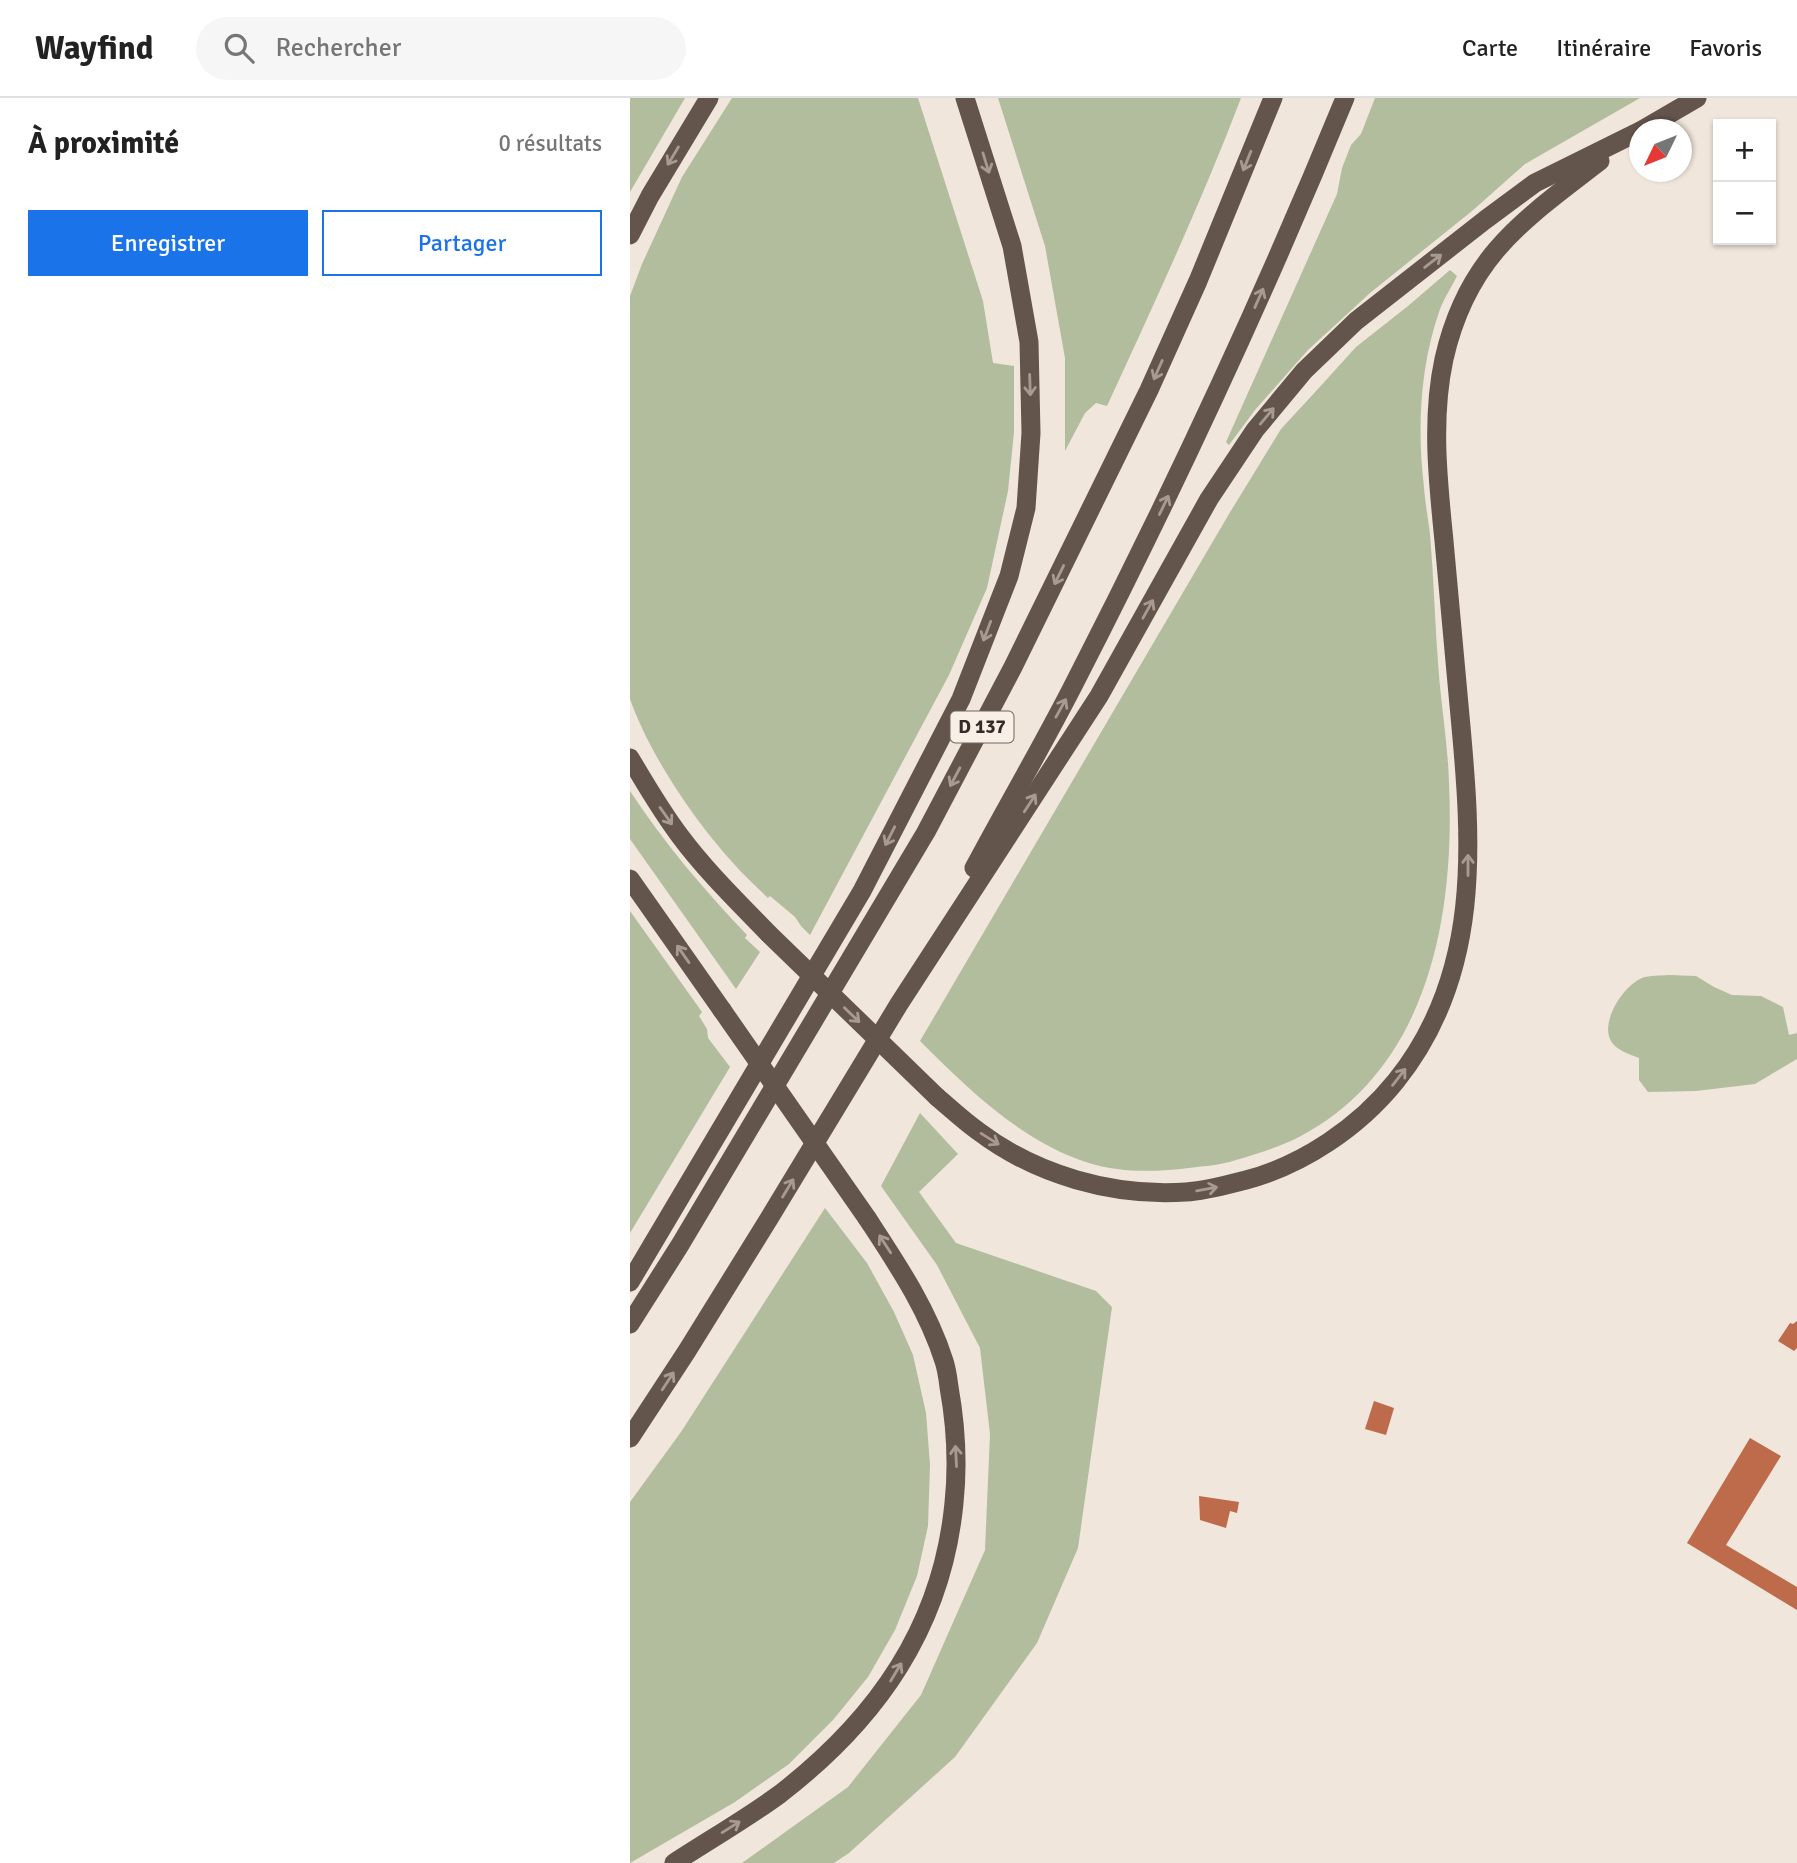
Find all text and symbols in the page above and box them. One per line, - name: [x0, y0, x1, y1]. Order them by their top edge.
- search box: [196, 17, 686, 80]
- text: Wayfind: [35, 28, 154, 69]
- icon: search: [220, 29, 258, 67]
- text: Rechercher: [276, 32, 401, 64]
- text: Carte: [1462, 33, 1518, 63]
- text: Itinéraire: [1556, 33, 1651, 63]
- text: Favoris: [1689, 33, 1762, 63]
- north arrow: [1629, 119, 1692, 182]
- map controls: [1713, 119, 1776, 245]
- button: +: [1713, 119, 1776, 182]
- text: À proximité: [28, 125, 179, 162]
- text: 0 résultats: [498, 129, 602, 158]
- one-way arrow: [666, 145, 679, 166]
- one-way arrow: [1240, 150, 1253, 172]
- one-way arrow: [981, 152, 994, 174]
- button: −: [1713, 182, 1776, 245]
- button: Enregistrer: [28, 210, 308, 276]
- button: Partager: [322, 210, 602, 276]
- one-way arrow: [1423, 254, 1442, 269]
- one-way arrow: [1253, 288, 1266, 310]
- one-way arrow: [1151, 359, 1164, 380]
- one-way arrow: [1023, 373, 1037, 396]
- one-way arrow: [1259, 407, 1275, 425]
- one-way arrow: [1157, 495, 1171, 516]
- one-way arrow: [1051, 564, 1065, 585]
- one-way arrow: [1141, 599, 1155, 619]
- one-way arrow: [980, 619, 993, 641]
- one-way arrow: [1055, 698, 1068, 719]
- road number: D 137: [950, 712, 1014, 742]
- one-way arrow: [947, 767, 961, 787]
- one-way arrow: [1022, 794, 1037, 813]
- one-way arrow: [659, 806, 673, 825]
- one-way arrow: [883, 825, 897, 846]
- one-way arrow: [1461, 854, 1475, 877]
- one-way arrow: [676, 945, 690, 964]
- one-way arrow: [843, 1006, 860, 1023]
- one-way arrow: [1391, 1069, 1406, 1087]
- one-way arrow: [980, 1133, 1000, 1147]
- one-way arrow: [781, 1178, 795, 1198]
- one-way arrow: [1195, 1182, 1218, 1195]
- one-way arrow: [877, 1235, 891, 1255]
- one-way arrow: [660, 1372, 675, 1391]
- one-way arrow: [949, 1445, 962, 1468]
- one-way arrow: [889, 1663, 903, 1683]
- one-way arrow: [721, 1819, 741, 1833]

